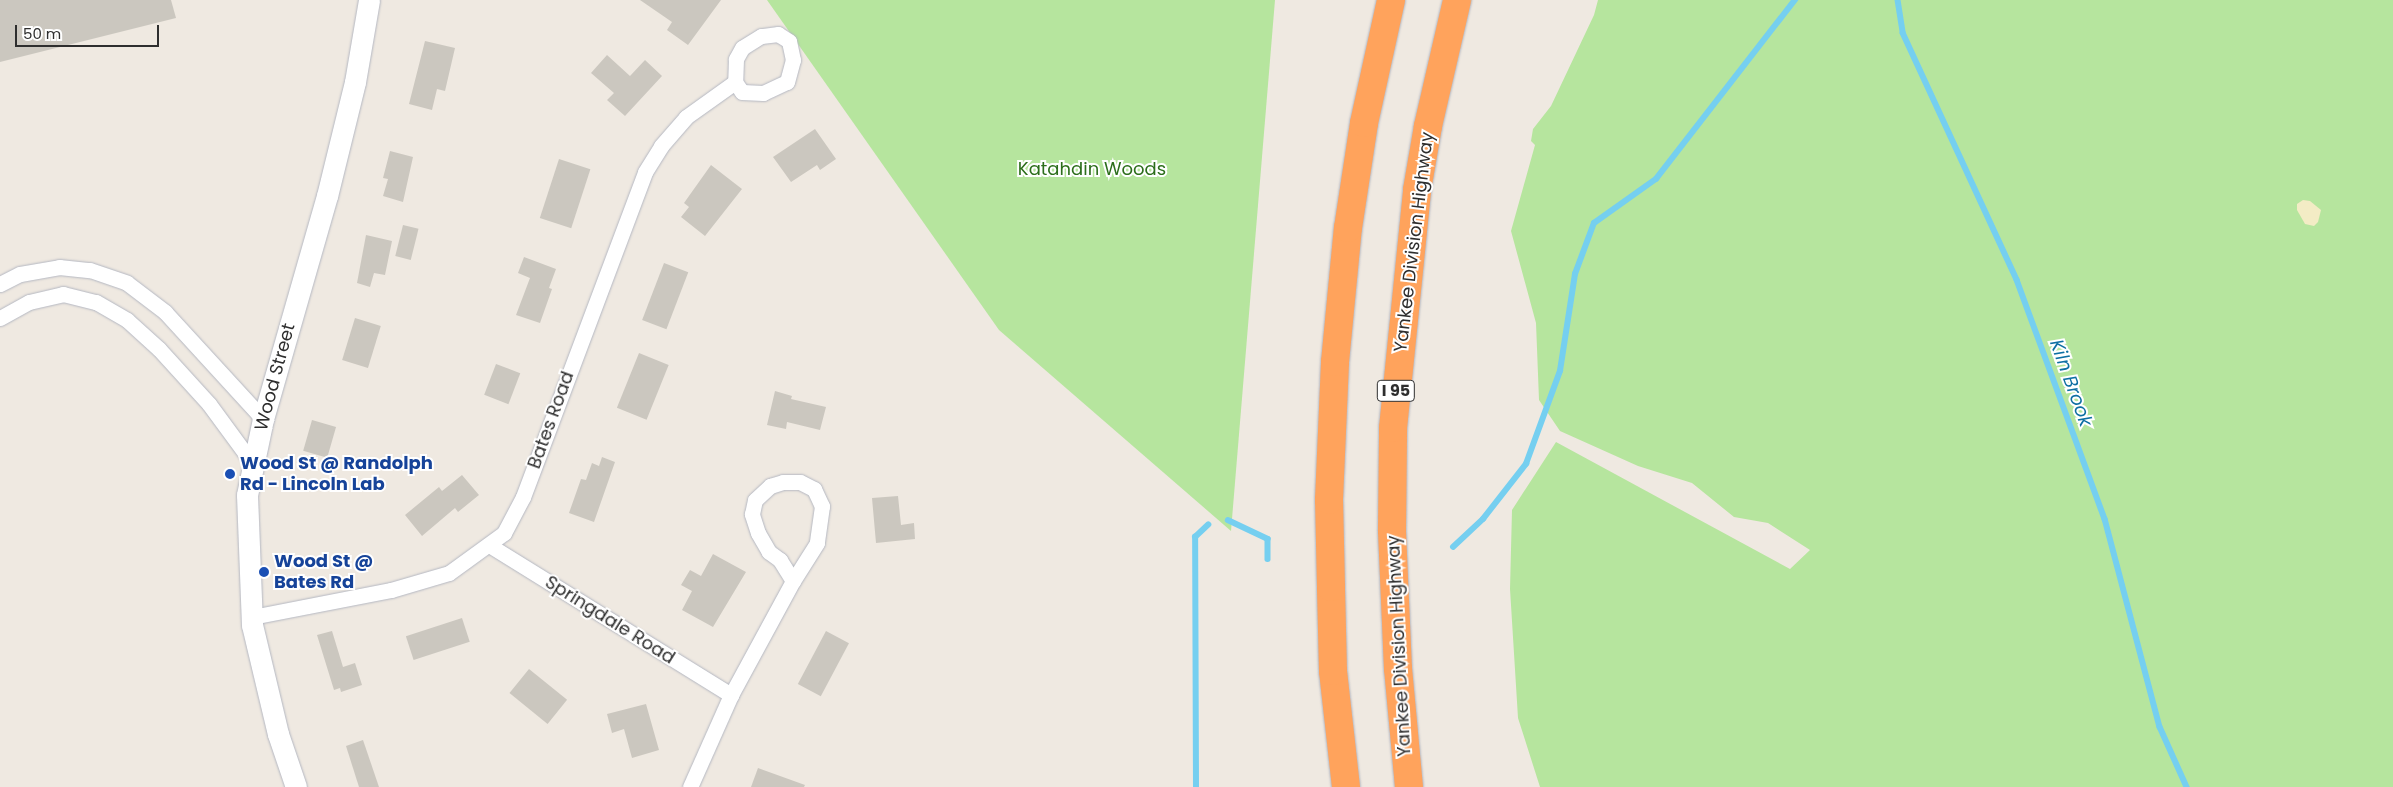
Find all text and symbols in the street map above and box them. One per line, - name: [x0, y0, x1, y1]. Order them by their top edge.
- scale bar: [18, 15, 161, 47]
- text: 50 m: [23, 23, 61, 44]
- street label: Yankee Division Highway: [1390, 131, 1438, 353]
- park label: Katahdin Woods: [1018, 158, 1166, 180]
- street label: Wood Street: [250, 321, 300, 433]
- water label: Kiln Brook: [2045, 336, 2097, 430]
- street label: Bates Road: [523, 368, 579, 472]
- road number: I 95: [1376, 378, 1416, 404]
- place label: Wood St @ Randolph Rd - Lincoln Lab: [240, 453, 433, 496]
- marker: Wood St @ Randolph Rd - Lincoln Lab: [224, 468, 236, 480]
- street label: Yankee Division Highway: [1382, 535, 1416, 757]
- place label: Wood St @ Bates Rd: [274, 551, 374, 594]
- marker: Wood St @ Bates Rd: [258, 566, 270, 578]
- street label: Springdale Road: [541, 571, 679, 669]

